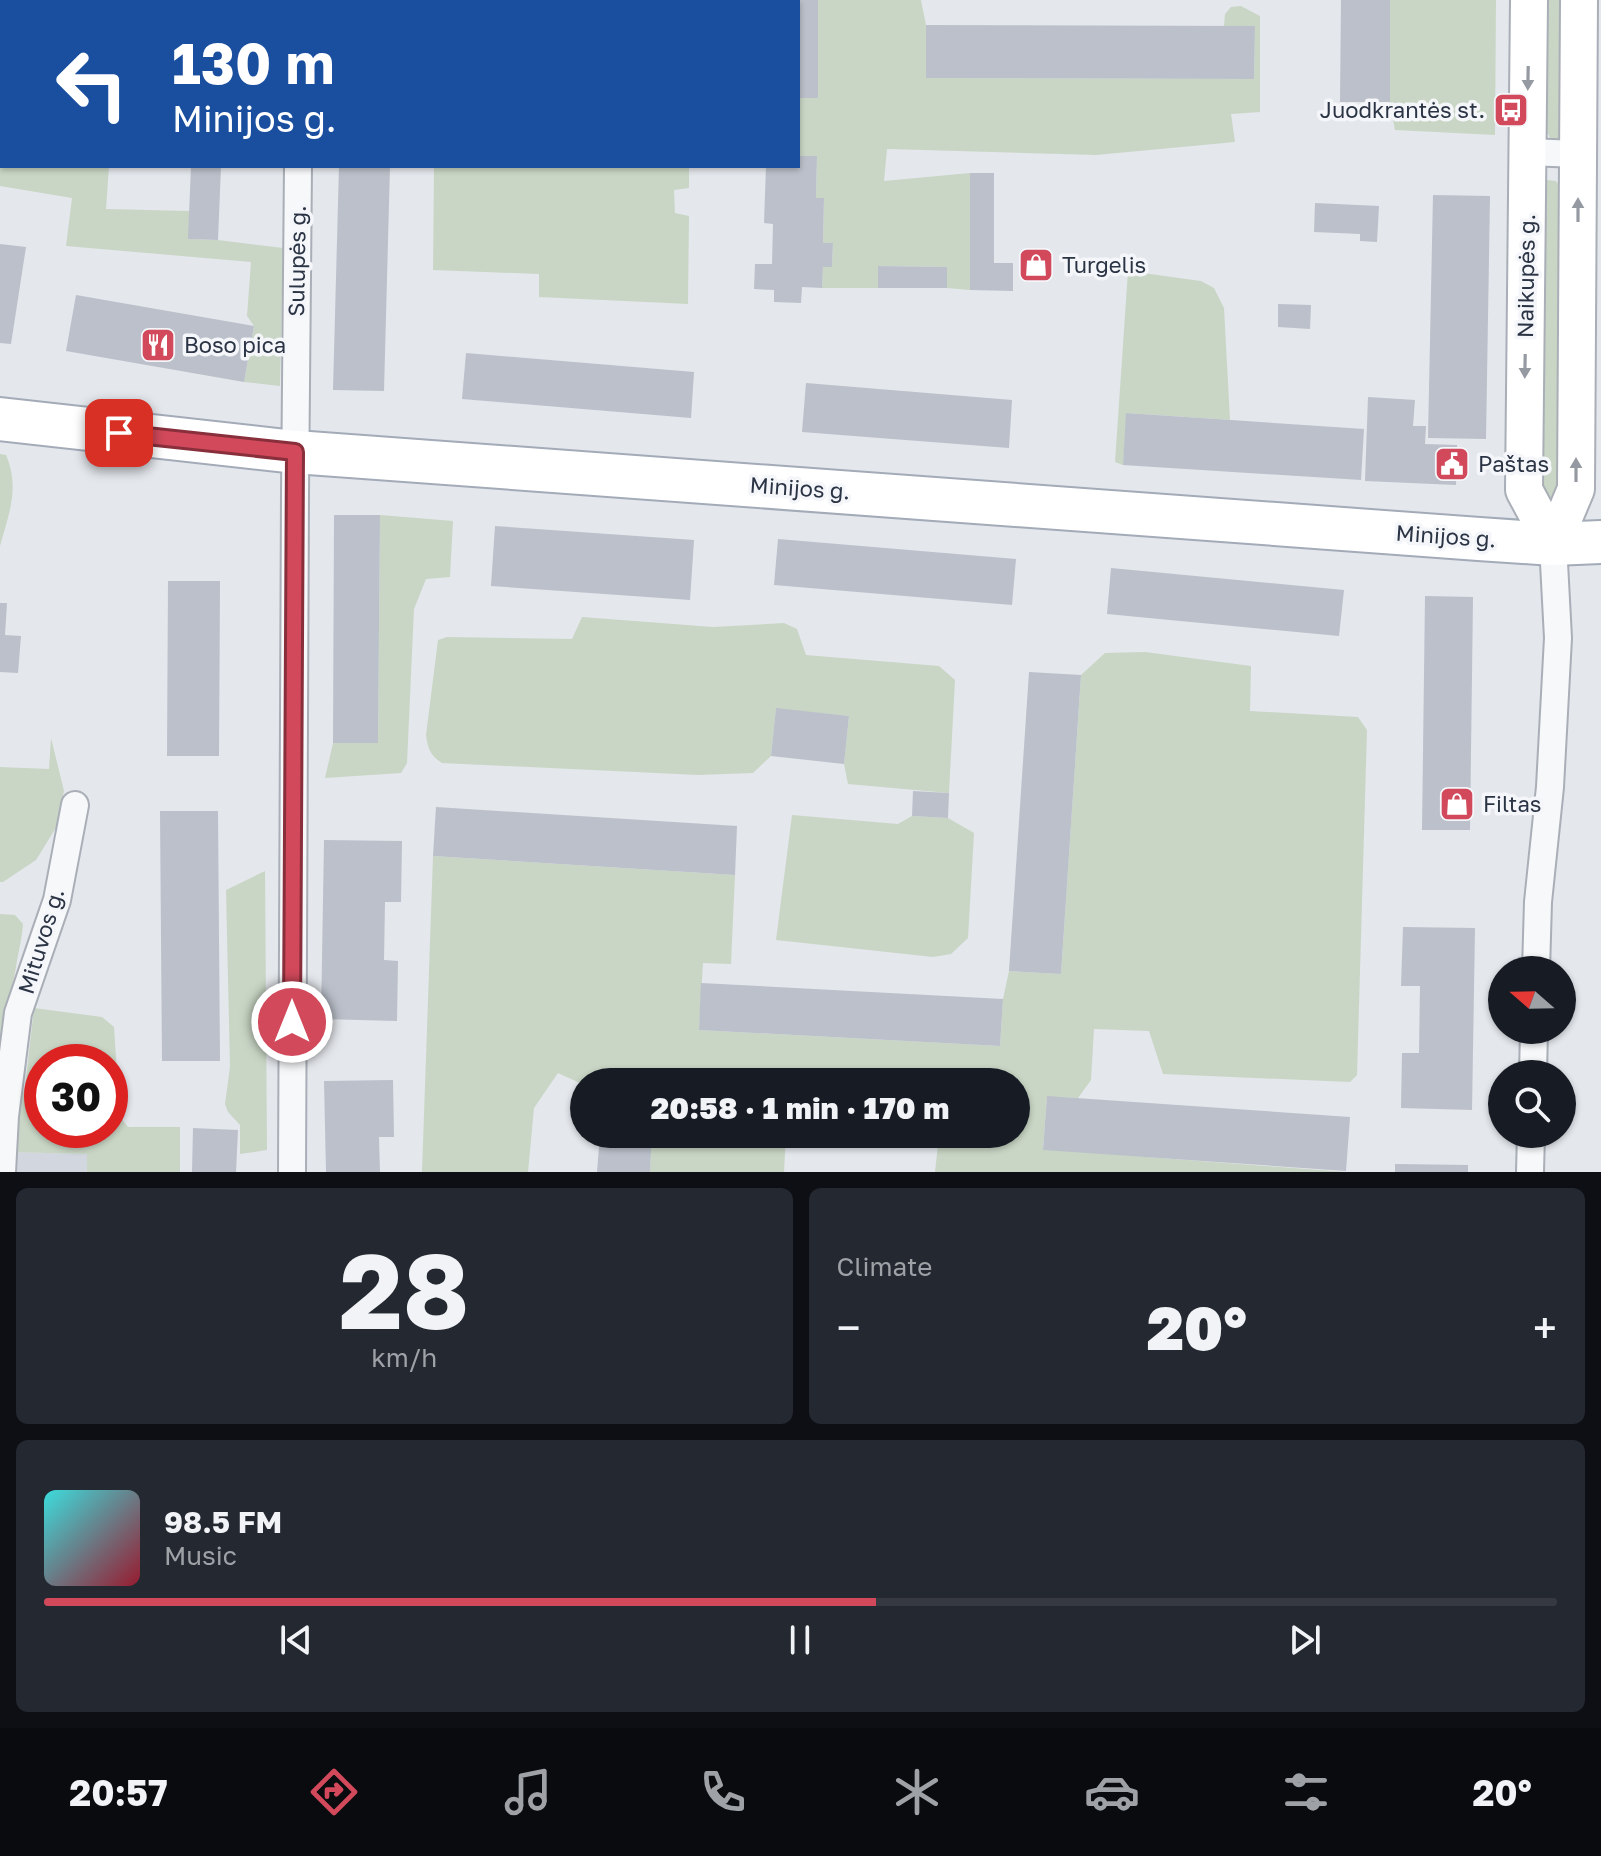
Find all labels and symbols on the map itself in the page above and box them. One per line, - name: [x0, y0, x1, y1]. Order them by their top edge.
- one-way arrow: [1522, 66, 1534, 91]
- bus stop icon: Juodkrantės st.: [1492, 91, 1530, 129]
- place label: Juodkrantės st.: [1320, 96, 1485, 123]
- one-way arrow: [1572, 197, 1584, 222]
- street label: Sulupės g.: [282, 205, 311, 317]
- street label: Naikupės g.: [1511, 214, 1540, 338]
- shop icon: Turgelis: [1017, 246, 1055, 284]
- place label: Turgelis: [1062, 251, 1146, 278]
- restaurant icon: Boso pica: [139, 326, 177, 364]
- place label: Boso pica: [184, 331, 286, 358]
- one-way arrow: [1519, 354, 1531, 379]
- pin: [85, 399, 153, 467]
- public building icon: Paštas: [1433, 445, 1471, 483]
- place label: Paštas: [1478, 450, 1549, 477]
- one-way arrow: [1570, 457, 1583, 482]
- street label: Minijos g.: [749, 471, 851, 504]
- street label: Minijos g.: [1395, 519, 1497, 552]
- shop icon: Filtas: [1438, 785, 1476, 823]
- place label: Filtas: [1483, 790, 1541, 817]
- street label: Mituvos g.: [12, 885, 69, 997]
- north arrow: [1488, 956, 1576, 1044]
- position arrow: [250, 980, 334, 1064]
- speed limit sign: 30: [24, 1044, 128, 1148]

